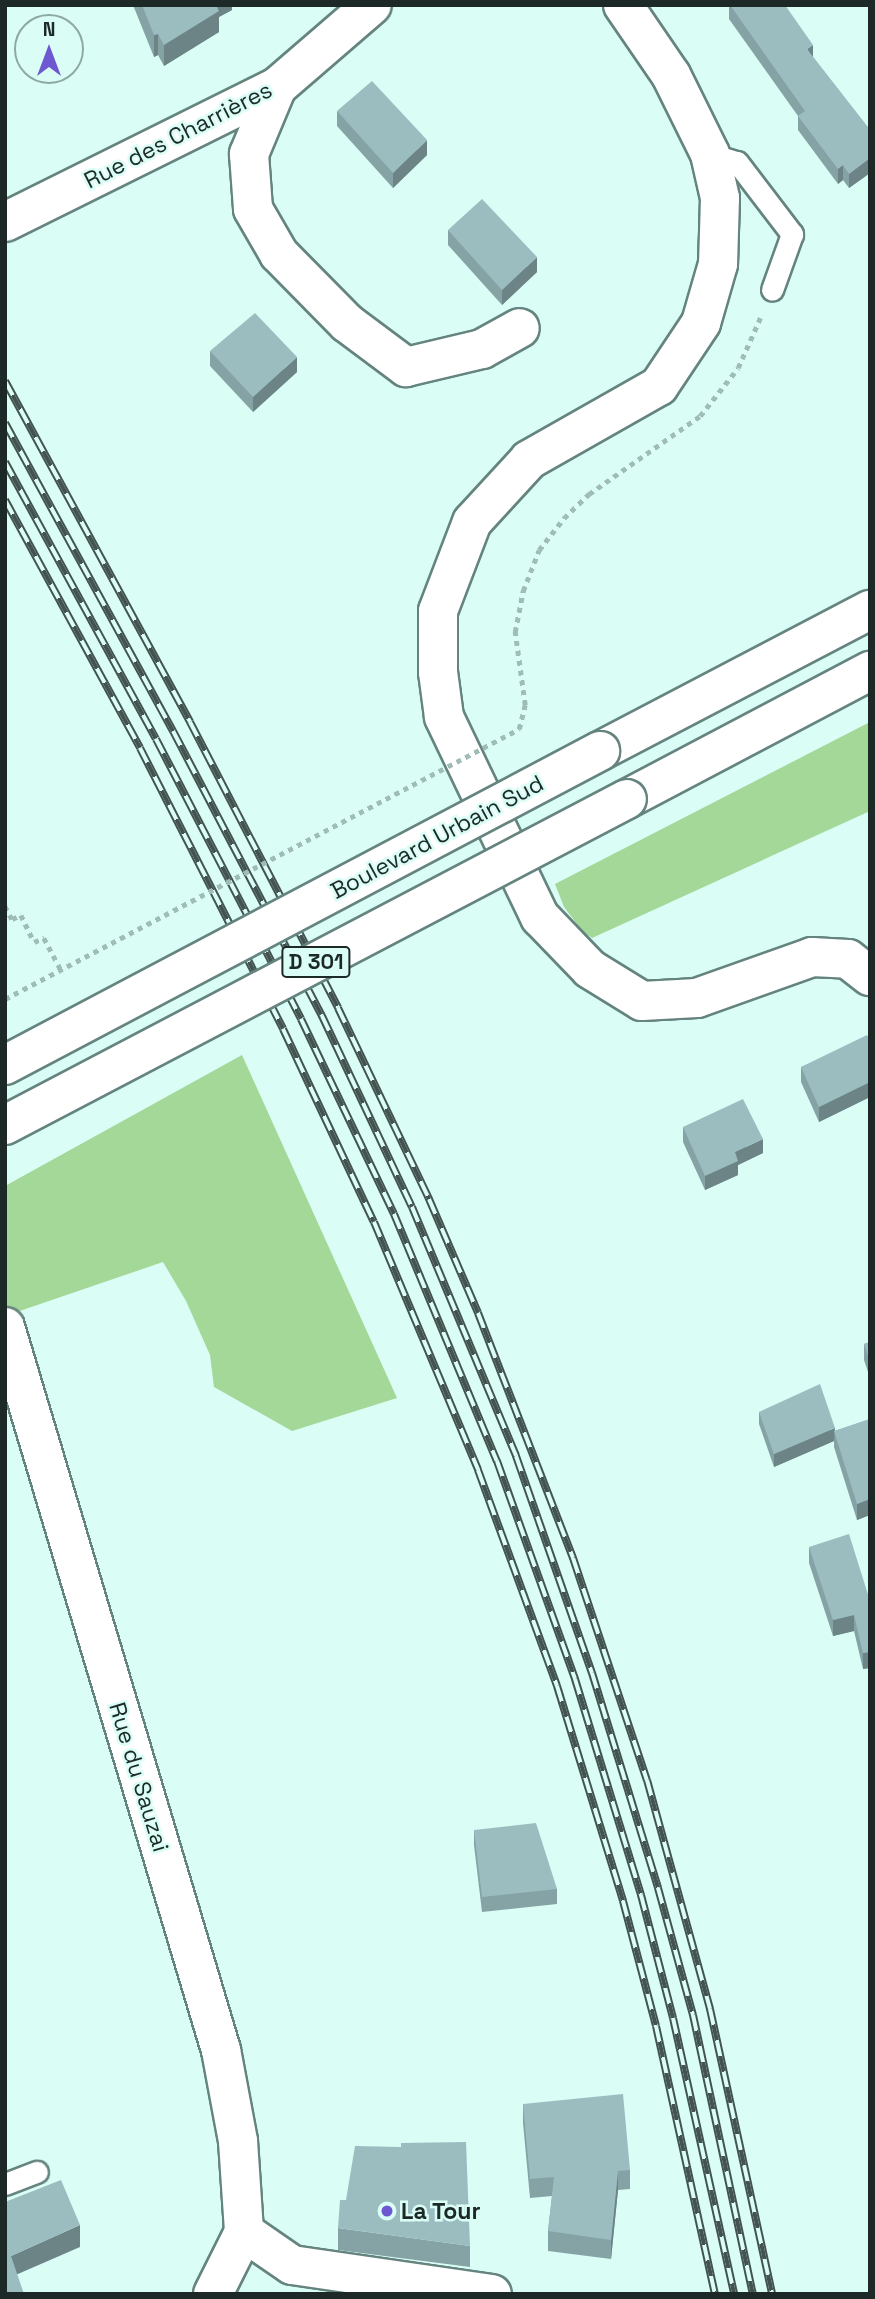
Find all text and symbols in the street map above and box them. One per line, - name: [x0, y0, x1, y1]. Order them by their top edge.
- north arrow: [14, 14, 84, 84]
- text: N: [43, 17, 55, 42]
- street label: Rue des Charrières: [79, 76, 277, 194]
- street label: Boulevard Urbain Sud: [326, 769, 548, 905]
- road number: D 301: [281, 944, 351, 979]
- street label: Rue du Sauzai: [103, 1699, 175, 1855]
- place label: La Tour: [401, 2197, 481, 2225]
- marker: La Tour: [379, 2203, 395, 2219]

